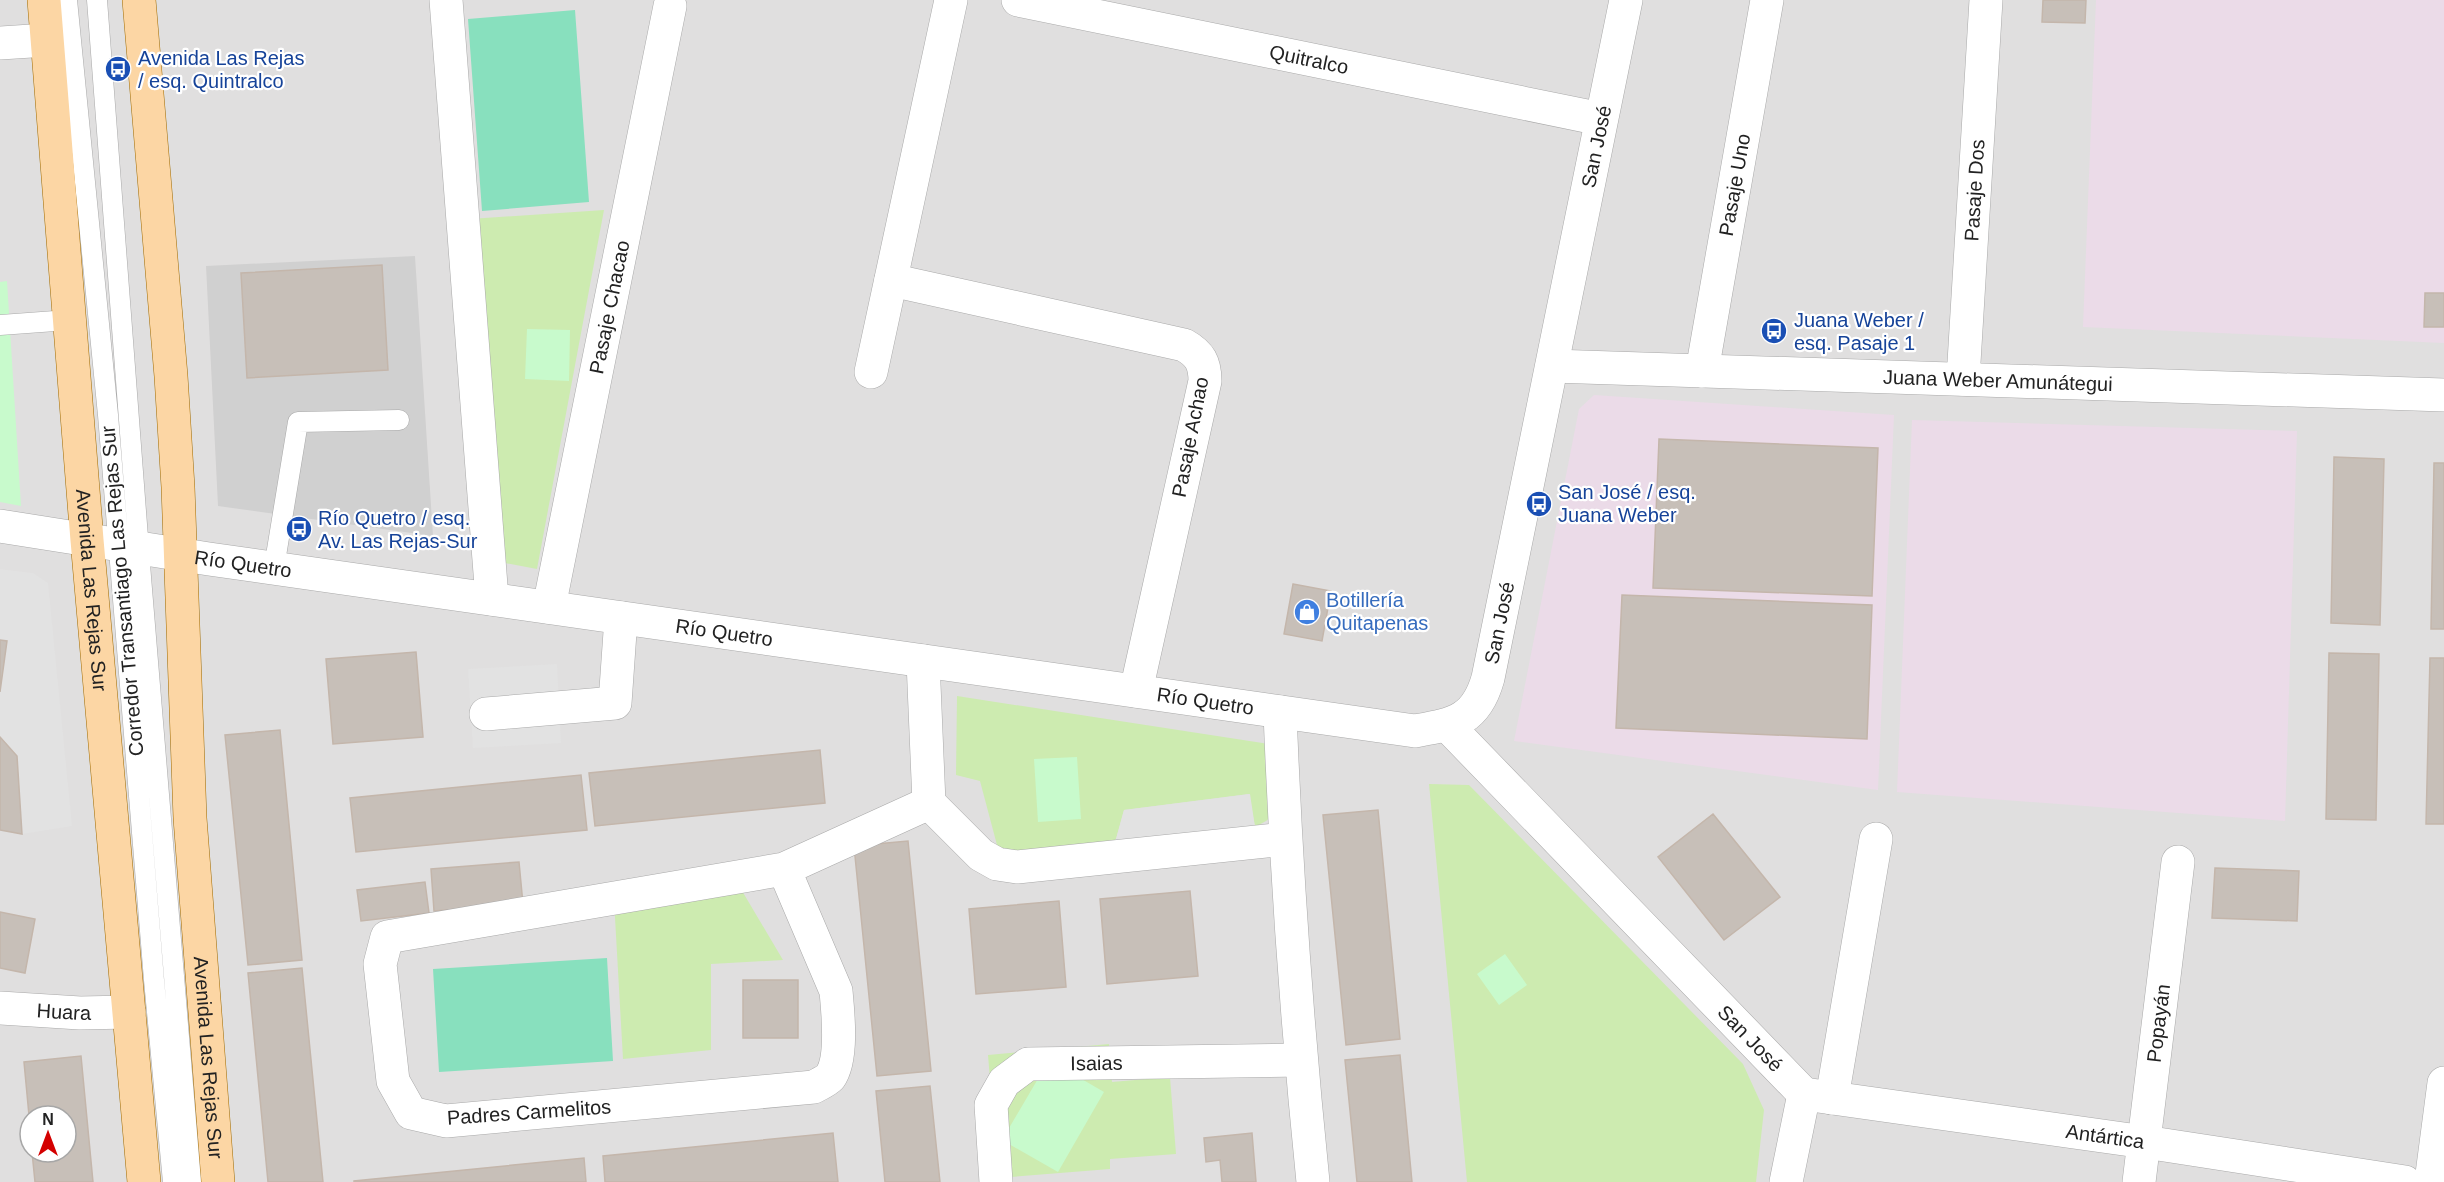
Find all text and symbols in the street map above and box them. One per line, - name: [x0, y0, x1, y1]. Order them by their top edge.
- street label: Quitralco: [1268, 41, 1350, 78]
- place label: Avenida Las Rejas / esq. Quintralco: [138, 47, 304, 92]
- bus stop icon: Avenida Las Rejas / esq. Quintralco: [103, 54, 133, 84]
- street label: San José: [1577, 103, 1615, 190]
- street label: Pasaje Uno: [1715, 132, 1754, 238]
- street label: Pasaje Dos: [1960, 139, 1989, 242]
- street label: Pasaje Chacao: [585, 238, 634, 376]
- place label: Juana Weber / esq. Pasaje 1: [1794, 309, 1924, 354]
- bus stop icon: Juana Weber / esq. Pasaje 1: [1759, 316, 1789, 346]
- street label: Juana Weber Amunátegui: [1883, 366, 2113, 395]
- street label: Pasaje Achao: [1168, 375, 1212, 499]
- street label: Corredor Transantiago Las Rejas Sur: [97, 425, 147, 757]
- place label: San José / esq. Juana Weber: [1558, 481, 1696, 526]
- street label: Avenida Las Rejas Sur: [72, 488, 111, 693]
- bus stop icon: San José / esq. Juana Weber: [1524, 489, 1554, 519]
- place label: Río Quetro / esq. Av. Las Rejas-Sur: [318, 507, 478, 552]
- bus stop icon: Río Quetro / esq. Av. Las Rejas-Sur: [284, 514, 314, 544]
- street label: Río Quetro: [193, 546, 293, 582]
- street label: San José: [1480, 580, 1518, 666]
- place label: Botillería Quitapenas: [1326, 589, 1428, 634]
- shop icon: Botillería Quitapenas: [1292, 597, 1322, 627]
- street label: Río Quetro: [674, 615, 774, 650]
- street label: Río Quetro: [1155, 683, 1255, 719]
- street label: Avenida Las Rejas Sur: [190, 955, 227, 1160]
- street label: Popayán: [2143, 983, 2174, 1064]
- street label: Huara: [36, 999, 92, 1024]
- street label: San José: [1713, 1001, 1787, 1076]
- street label: Isaias: [1070, 1052, 1123, 1074]
- street label: Padres Carmelitos: [446, 1095, 612, 1129]
- north arrow: [18, 1104, 78, 1164]
- text: N: [42, 1111, 54, 1128]
- street label: Antártica: [2064, 1120, 2147, 1153]

